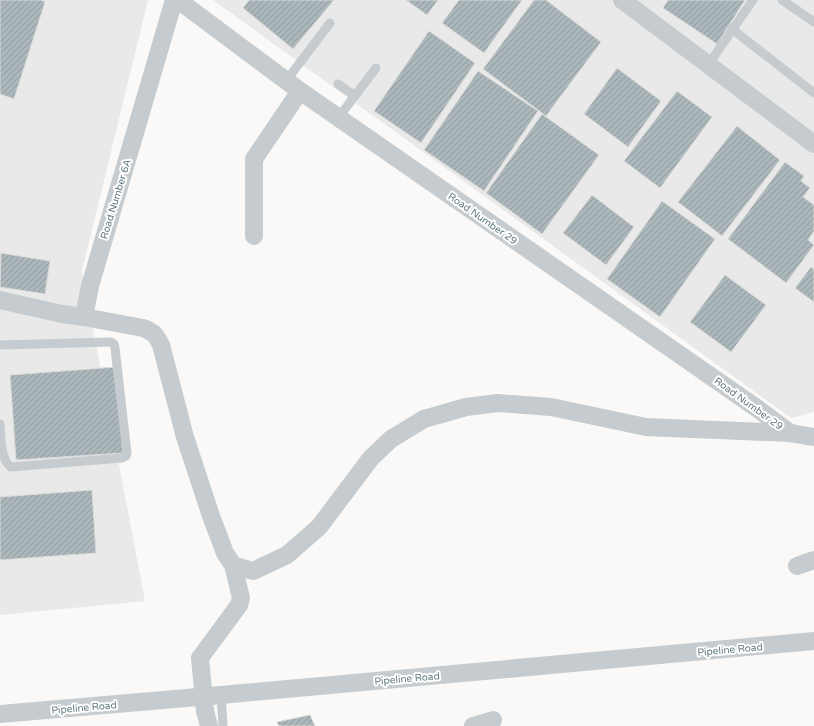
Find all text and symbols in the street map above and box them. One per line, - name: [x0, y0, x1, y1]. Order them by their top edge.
- street label: Road Number 6A: [98, 158, 134, 241]
- street label: Road Number 29: [445, 190, 519, 247]
- street label: Road Number 29: [712, 375, 785, 433]
- street label: Pipeline Road: [697, 641, 763, 659]
- street label: Pipeline Road: [374, 670, 440, 688]
- street label: Pipeline Road: [51, 699, 117, 717]

